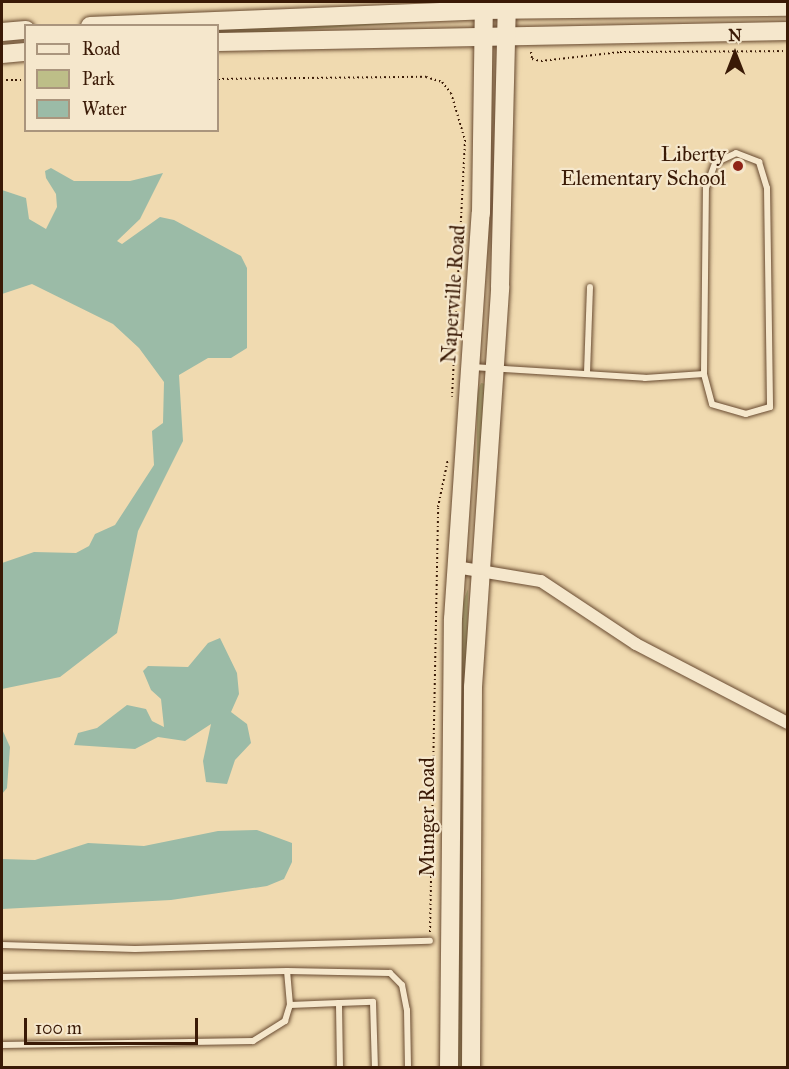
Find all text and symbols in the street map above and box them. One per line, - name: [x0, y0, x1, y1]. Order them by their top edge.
- legend: [24, 24, 219, 132]
- north arrow: [705, 24, 765, 84]
- text: N: [728, 26, 742, 45]
- text: Road: [82, 38, 120, 60]
- text: Park: [82, 68, 115, 90]
- text: Water: [82, 98, 126, 120]
- place label: Liberty Elementary School: [561, 141, 726, 191]
- marker: Liberty Elementary School: [731, 159, 745, 173]
- street label: Naperville Road: [436, 224, 470, 364]
- street label: Munger Road: [414, 757, 440, 877]
- scale bar: [27, 1006, 201, 1044]
- text: 100 m: [35, 1017, 82, 1039]

